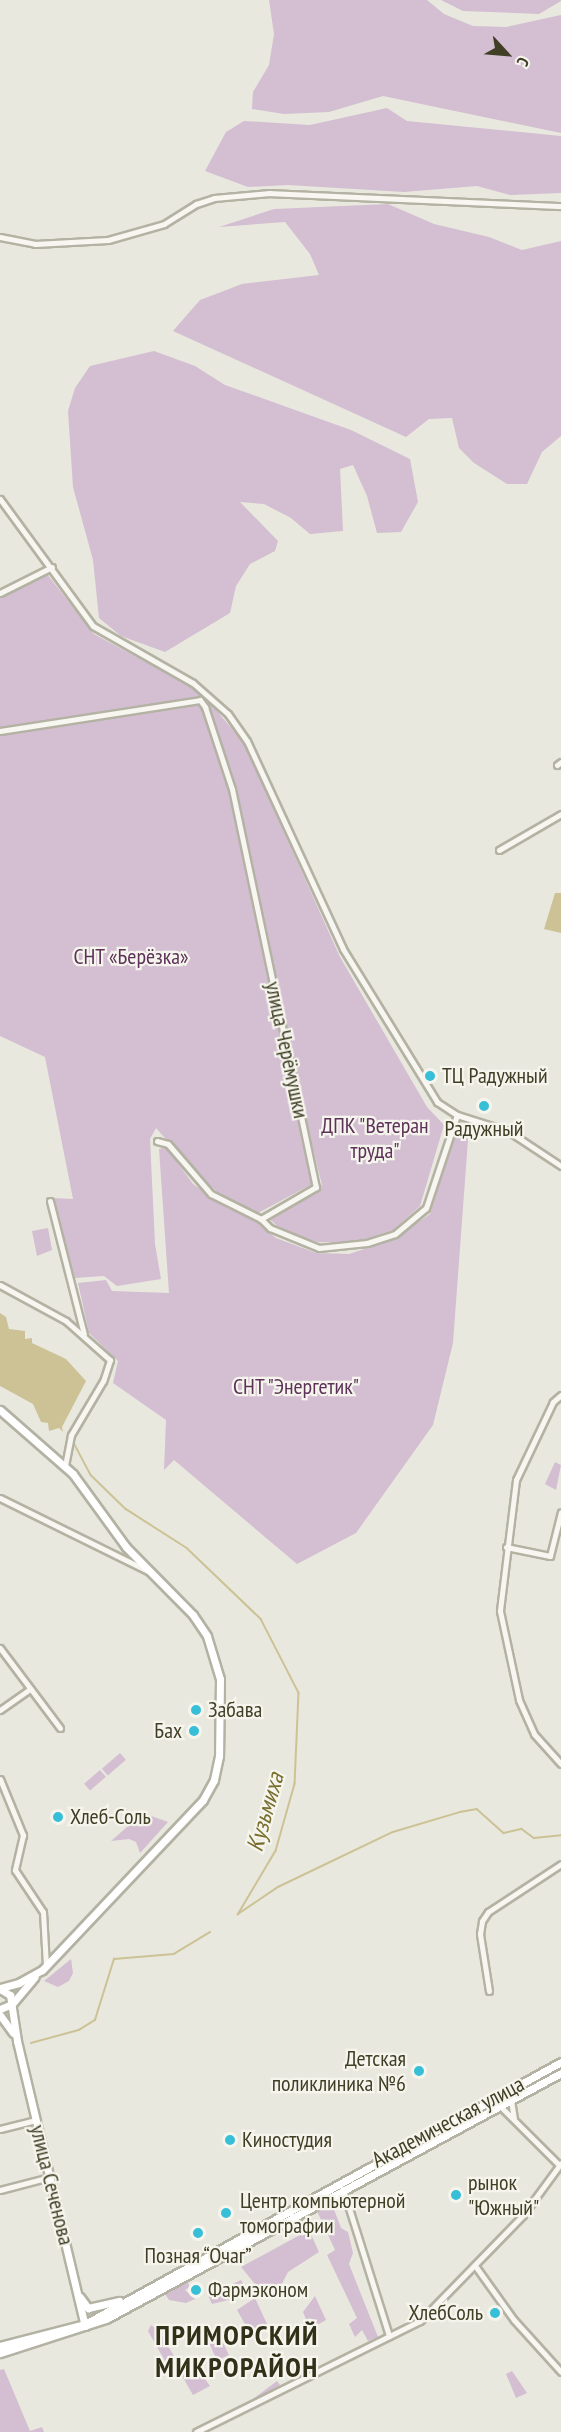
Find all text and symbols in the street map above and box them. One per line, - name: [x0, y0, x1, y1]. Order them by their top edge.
- north arrow: [477, 24, 537, 84]
- text: С: [513, 54, 534, 70]
- park label: СНТ «Берёзка»: [73, 944, 189, 970]
- street label: улица Черёмушки: [260, 979, 314, 1121]
- place label: ТЦ Радужный: [442, 1063, 548, 1089]
- marker: ТЦ Радужный: [423, 1069, 437, 1083]
- marker: Радужный: [477, 1099, 491, 1113]
- park label: ДПК "Ветеран труда": [321, 1112, 429, 1164]
- place label: Радужный: [445, 1116, 523, 1142]
- park label: СНТ "Энергетик": [232, 1374, 360, 1400]
- place label: Забава: [208, 1697, 262, 1723]
- marker: Забава: [189, 1703, 203, 1717]
- place label: Бах: [154, 1718, 182, 1744]
- marker: Бах: [187, 1724, 201, 1738]
- water label: Кузьмиха: [240, 1769, 290, 1855]
- place label: Хлеб-Соль: [70, 1804, 151, 1830]
- marker: Хлеб-Соль: [51, 1810, 65, 1824]
- place label: Детская поликлиника №6: [272, 2045, 406, 2096]
- marker: Детская поликлиника №6: [410, 2062, 428, 2080]
- street label: Академическая улица: [367, 2071, 529, 2173]
- street label: улица Сеченова: [24, 2122, 80, 2248]
- place label: Киностудия: [242, 2127, 332, 2153]
- marker: Киностудия: [223, 2133, 237, 2147]
- place label: рынок "Южный": [468, 2169, 539, 2220]
- place label: Центр компьютерной томографии: [240, 2187, 405, 2238]
- marker: рынок "Южный": [449, 2188, 463, 2202]
- marker: Центр компьютерной томографии: [217, 2204, 235, 2222]
- marker: Позная “Очаг”: [191, 2226, 205, 2240]
- place label: Позная “Очаг”: [144, 2243, 252, 2269]
- place label: Фармэконом: [208, 2277, 308, 2303]
- marker: Фармэконом: [189, 2283, 203, 2297]
- place label: ХлебСоль: [409, 2300, 483, 2326]
- marker: ХлебСоль: [488, 2306, 502, 2320]
- district label: ПРИМОРСКИЙ МИКРОРАЙОН: [155, 2318, 319, 2384]

